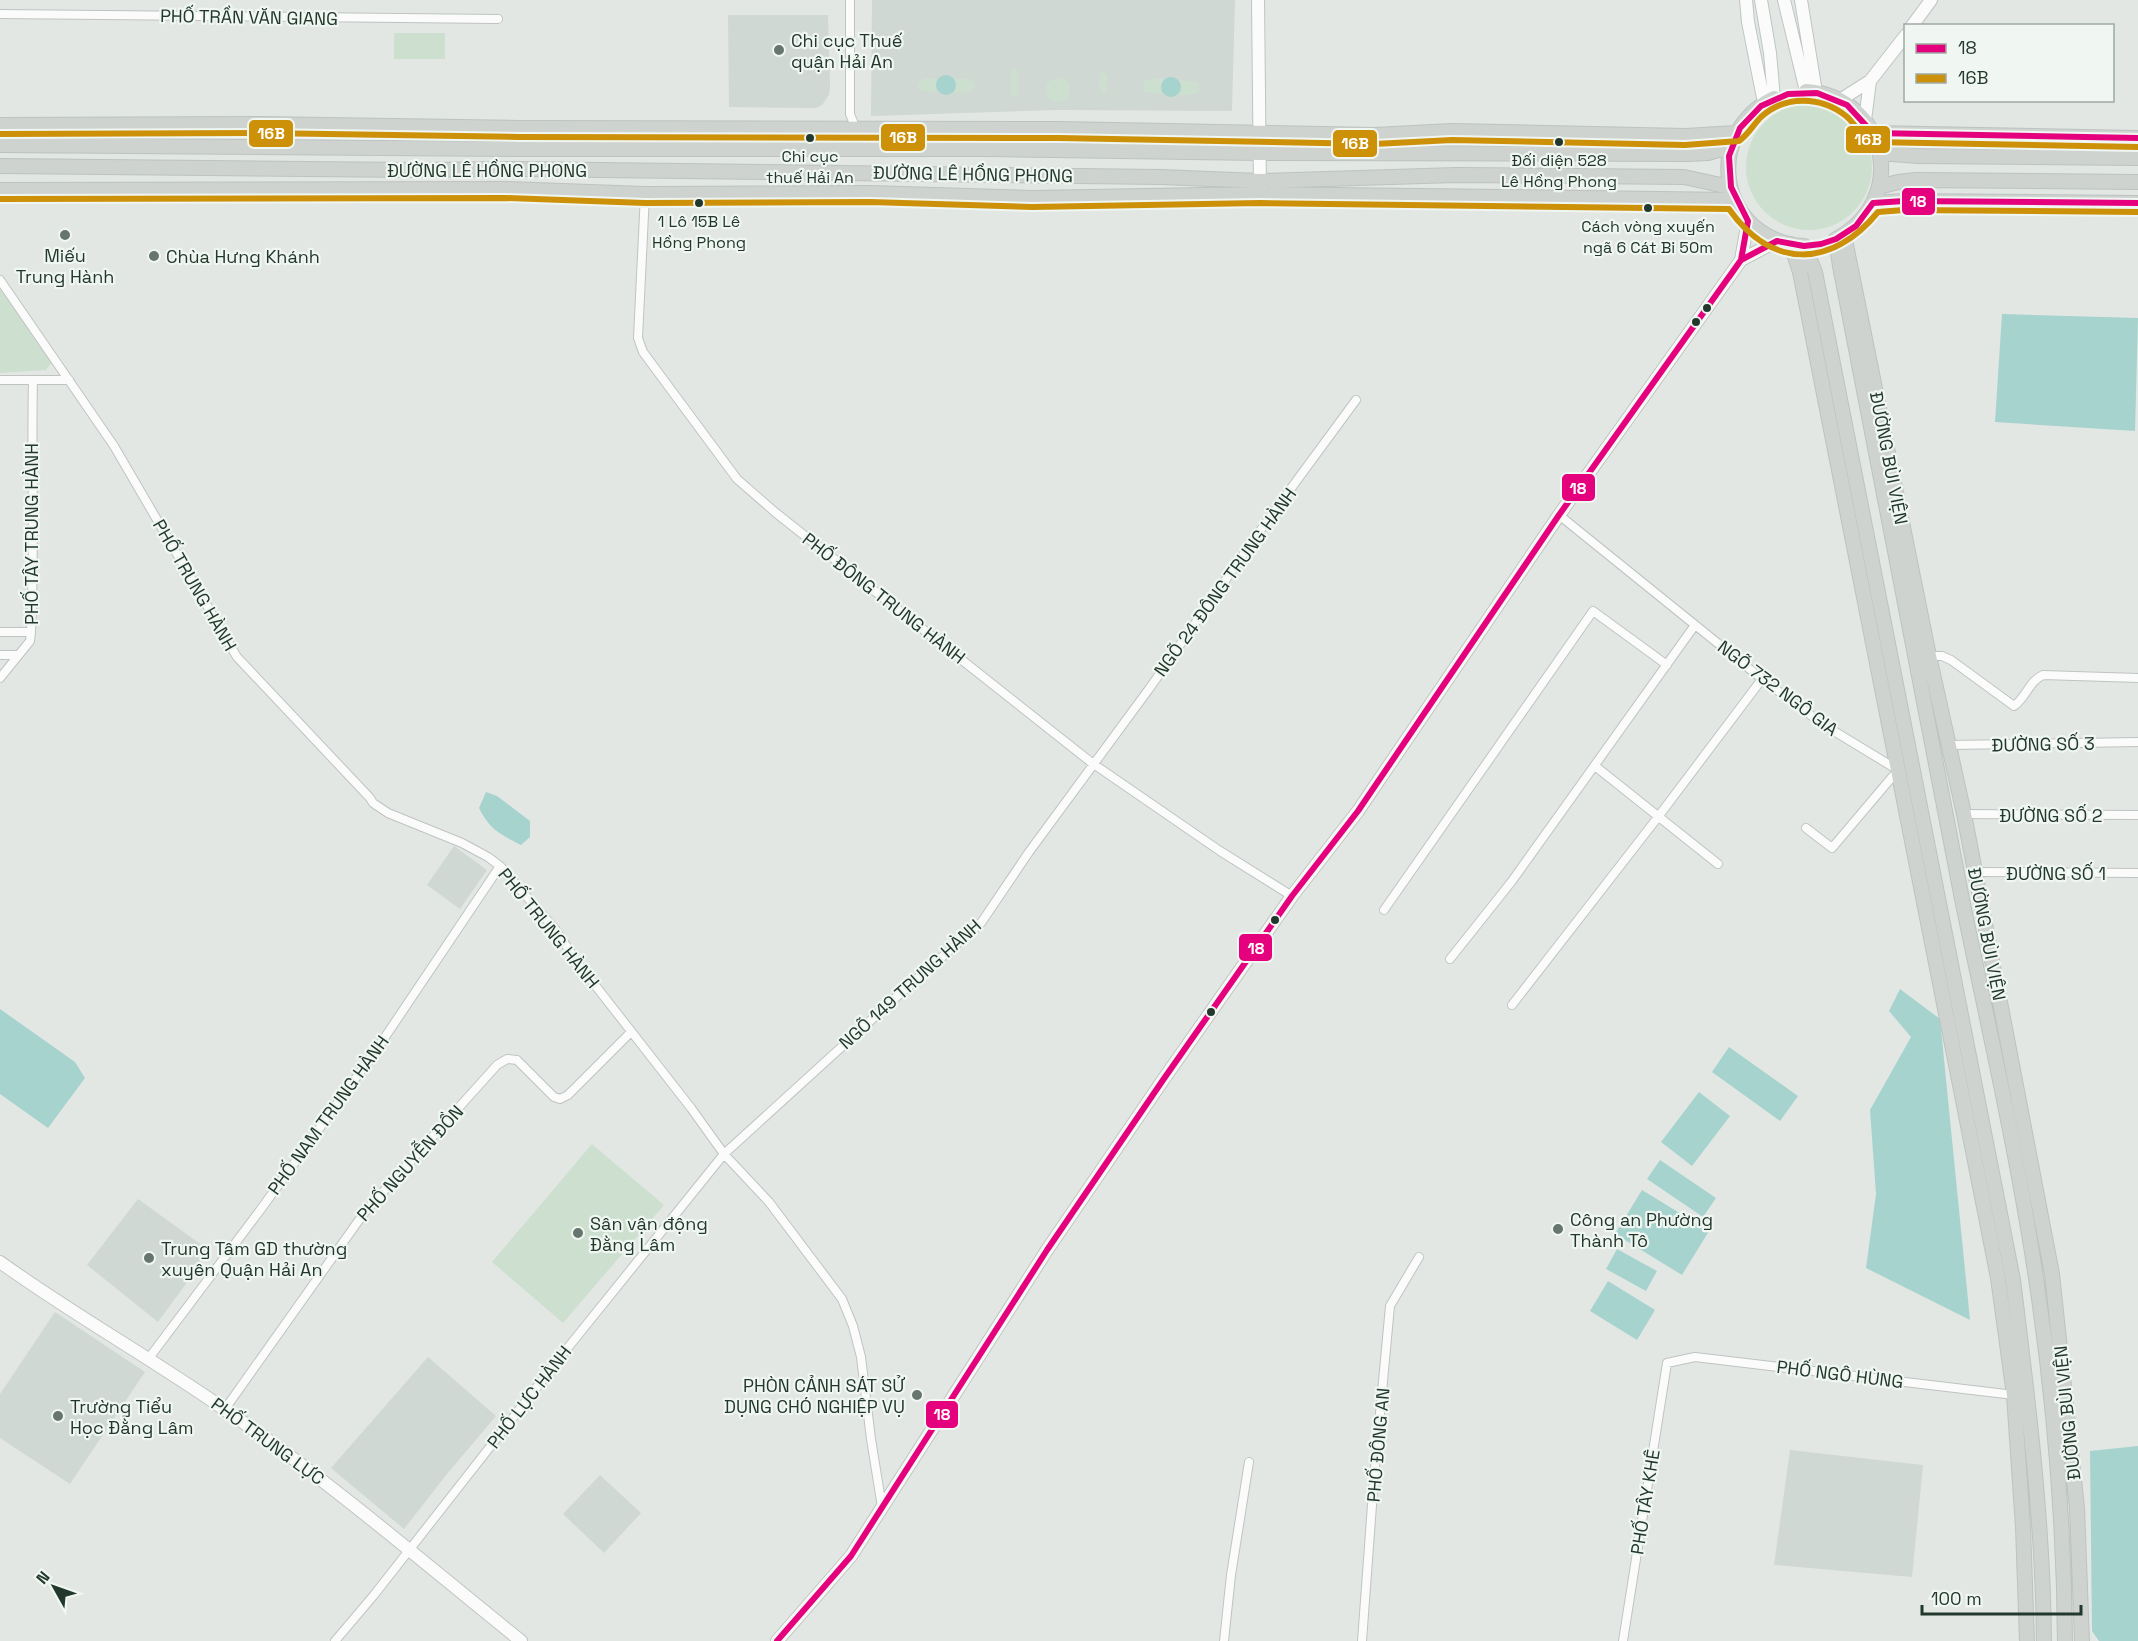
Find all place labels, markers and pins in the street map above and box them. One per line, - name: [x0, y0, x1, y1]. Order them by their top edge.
- place label: Chi cục Thuế quận Hải An: [791, 29, 903, 73]
- marker: Chi cục Thuế quận Hải An: [772, 43, 786, 57]
- marker: Chi cục thuế Hải An: [804, 132, 816, 144]
- marker: Đối diện 528 Lê Hồng Phong: [1553, 136, 1565, 148]
- place label: Chi cục thuế Hải An: [766, 146, 854, 188]
- place label: Đối diện 528 Lê Hồng Phong: [1501, 150, 1617, 192]
- marker: 1 Lô 15B Lê Hồng Phong: [693, 197, 705, 209]
- marker: Cách vòng xuyến ngã 6 Cát Bi 50m: [1642, 202, 1654, 214]
- place label: 1 Lô 15B Lê Hồng Phong: [652, 211, 746, 253]
- place label: Cách vòng xuyến ngã 6 Cát Bi 50m: [1581, 216, 1715, 258]
- marker: Miếu Trung Hành: [58, 228, 72, 242]
- place label: Miếu Trung Hành: [16, 244, 114, 288]
- place label: Chùa Hưng Khánh: [166, 245, 320, 268]
- marker: Chùa Hưng Khánh: [147, 249, 161, 263]
- unlabelled marker: [1701, 302, 1713, 314]
- unlabelled marker: [1690, 316, 1702, 328]
- unlabelled marker: [1269, 914, 1281, 926]
- unlabelled marker: [1205, 1006, 1217, 1018]
- place label: Công an Phường Thành Tô: [1570, 1208, 1713, 1252]
- place label: Sân vận động Đằng Lâm: [590, 1212, 708, 1256]
- marker: Công an Phường Thành Tô: [1551, 1222, 1565, 1236]
- marker: Sân vận động Đằng Lâm: [571, 1226, 585, 1240]
- place label: Trung Tâm GD thường xuyên Quận Hải An: [161, 1237, 347, 1281]
- marker: Trung Tâm GD thường xuyên Quận Hải An: [142, 1251, 156, 1265]
- place label: PHÒN CẢNH SÁT SỬ DỤNG CHÓ NGHIỆP VỤ: [724, 1374, 905, 1418]
- marker: PHÒN CẢNH SÁT SỬ DỤNG CHÓ NGHIỆP VỤ: [910, 1388, 924, 1402]
- place label: Trường Tiểu Học Đằng Lâm: [70, 1395, 193, 1439]
- marker: Trường Tiểu Học Đằng Lâm: [51, 1409, 65, 1423]

